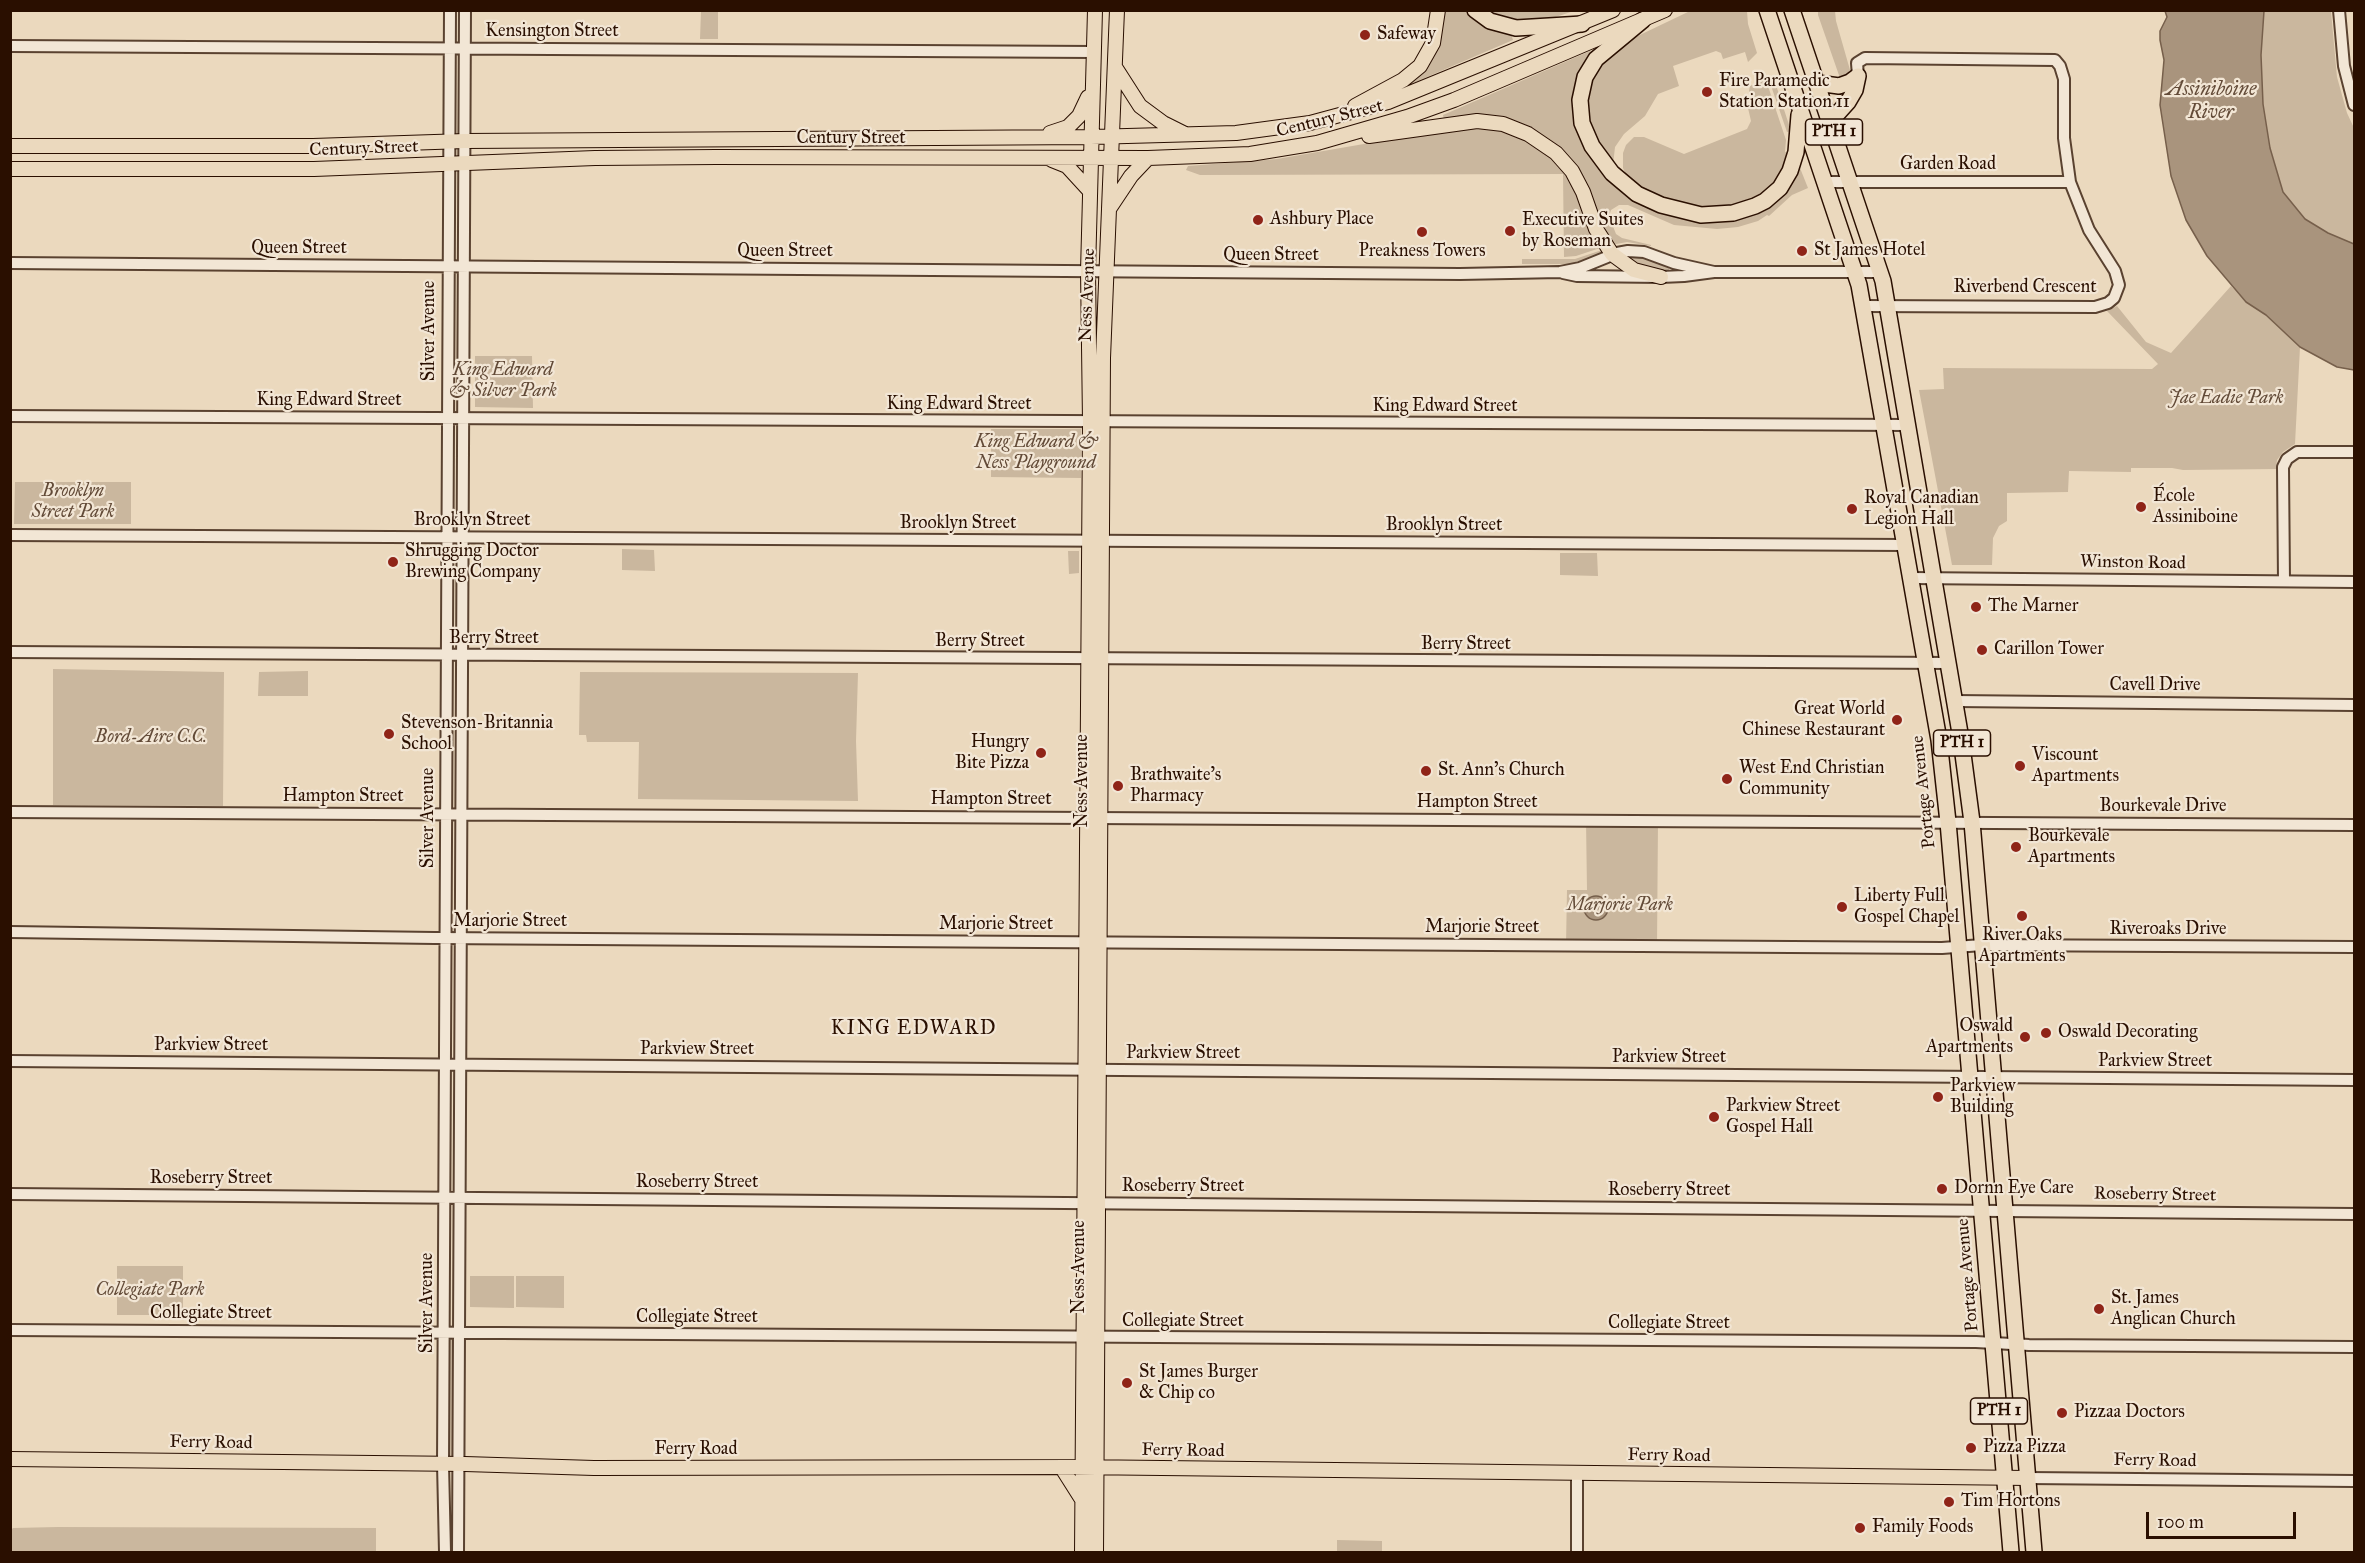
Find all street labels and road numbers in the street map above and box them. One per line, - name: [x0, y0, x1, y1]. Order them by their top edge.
- street label: Kensington Street: [485, 21, 619, 43]
- street label: Century Street: [1274, 95, 1386, 143]
- road number: PTH 1: [1806, 119, 1862, 145]
- street label: Century Street: [796, 128, 906, 150]
- street label: Century Street: [309, 136, 419, 162]
- street label: Garden Road: [1900, 154, 1996, 176]
- street label: Queen Street: [251, 238, 347, 260]
- street label: Queen Street: [737, 241, 833, 263]
- street label: Queen Street: [1223, 245, 1319, 267]
- street label: Ness Avenue: [1076, 248, 1100, 342]
- street label: Riverbend Crescent: [1953, 277, 2097, 299]
- street label: Silver Avenue: [419, 281, 441, 381]
- street label: King Edward Street: [256, 390, 402, 412]
- street label: King Edward Street: [886, 394, 1032, 416]
- street label: King Edward Street: [1372, 396, 1518, 418]
- street label: Brooklyn Street: [414, 510, 530, 532]
- street label: Brooklyn Street: [900, 513, 1016, 535]
- street label: Brooklyn Street: [1386, 515, 1502, 537]
- street label: Winston Road: [2080, 551, 2186, 575]
- street label: Berry Street: [449, 628, 539, 650]
- street label: Berry Street: [935, 631, 1025, 653]
- street label: Berry Street: [1421, 634, 1511, 656]
- street label: Cavell Drive: [2110, 675, 2200, 697]
- road number: PTH 1: [1934, 730, 1990, 756]
- street label: Ness Avenue: [1072, 734, 1094, 828]
- street label: Portage Avenue: [1907, 734, 1941, 850]
- street label: Silver Avenue: [418, 768, 440, 868]
- street label: Hampton Street: [282, 786, 404, 808]
- street label: Hampton Street: [930, 789, 1052, 811]
- street label: Hampton Street: [1416, 792, 1538, 814]
- street label: Bourkevale Drive: [2100, 796, 2226, 818]
- street label: Marjorie Street: [453, 911, 567, 933]
- street label: Marjorie Street: [939, 914, 1053, 936]
- street label: Marjorie Street: [1425, 917, 1539, 939]
- street label: Riveroaks Drive: [2109, 919, 2227, 941]
- street label: Parkview Street: [154, 1035, 268, 1057]
- street label: Parkview Street: [640, 1039, 754, 1061]
- street label: Parkview Street: [1126, 1043, 1240, 1065]
- street label: Parkview Street: [1612, 1047, 1726, 1069]
- street label: Parkview Street: [2098, 1051, 2212, 1073]
- street label: Roseberry Street: [150, 1168, 272, 1190]
- street label: Roseberry Street: [636, 1172, 758, 1194]
- street label: Roseberry Street: [1122, 1176, 1244, 1198]
- street label: Roseberry Street: [1608, 1180, 1730, 1202]
- street label: Roseberry Street: [2094, 1183, 2216, 1207]
- street label: Portage Avenue: [1952, 1217, 1984, 1333]
- street label: Ness Avenue: [1069, 1220, 1091, 1314]
- street label: Silver Avenue: [417, 1253, 439, 1353]
- street label: Collegiate Street: [150, 1303, 272, 1325]
- street label: Collegiate Street: [636, 1307, 758, 1329]
- street label: Collegiate Street: [1122, 1311, 1244, 1333]
- street label: Collegiate Street: [1608, 1313, 1730, 1335]
- road number: PTH 1: [1970, 1398, 2028, 1424]
- street label: Ferry Road: [169, 1431, 253, 1455]
- street label: Ferry Road: [654, 1439, 738, 1461]
- street label: Ferry Road: [1141, 1439, 1225, 1463]
- street label: Ferry Road: [1627, 1444, 1711, 1468]
- street label: Ferry Road: [2113, 1449, 2197, 1473]

